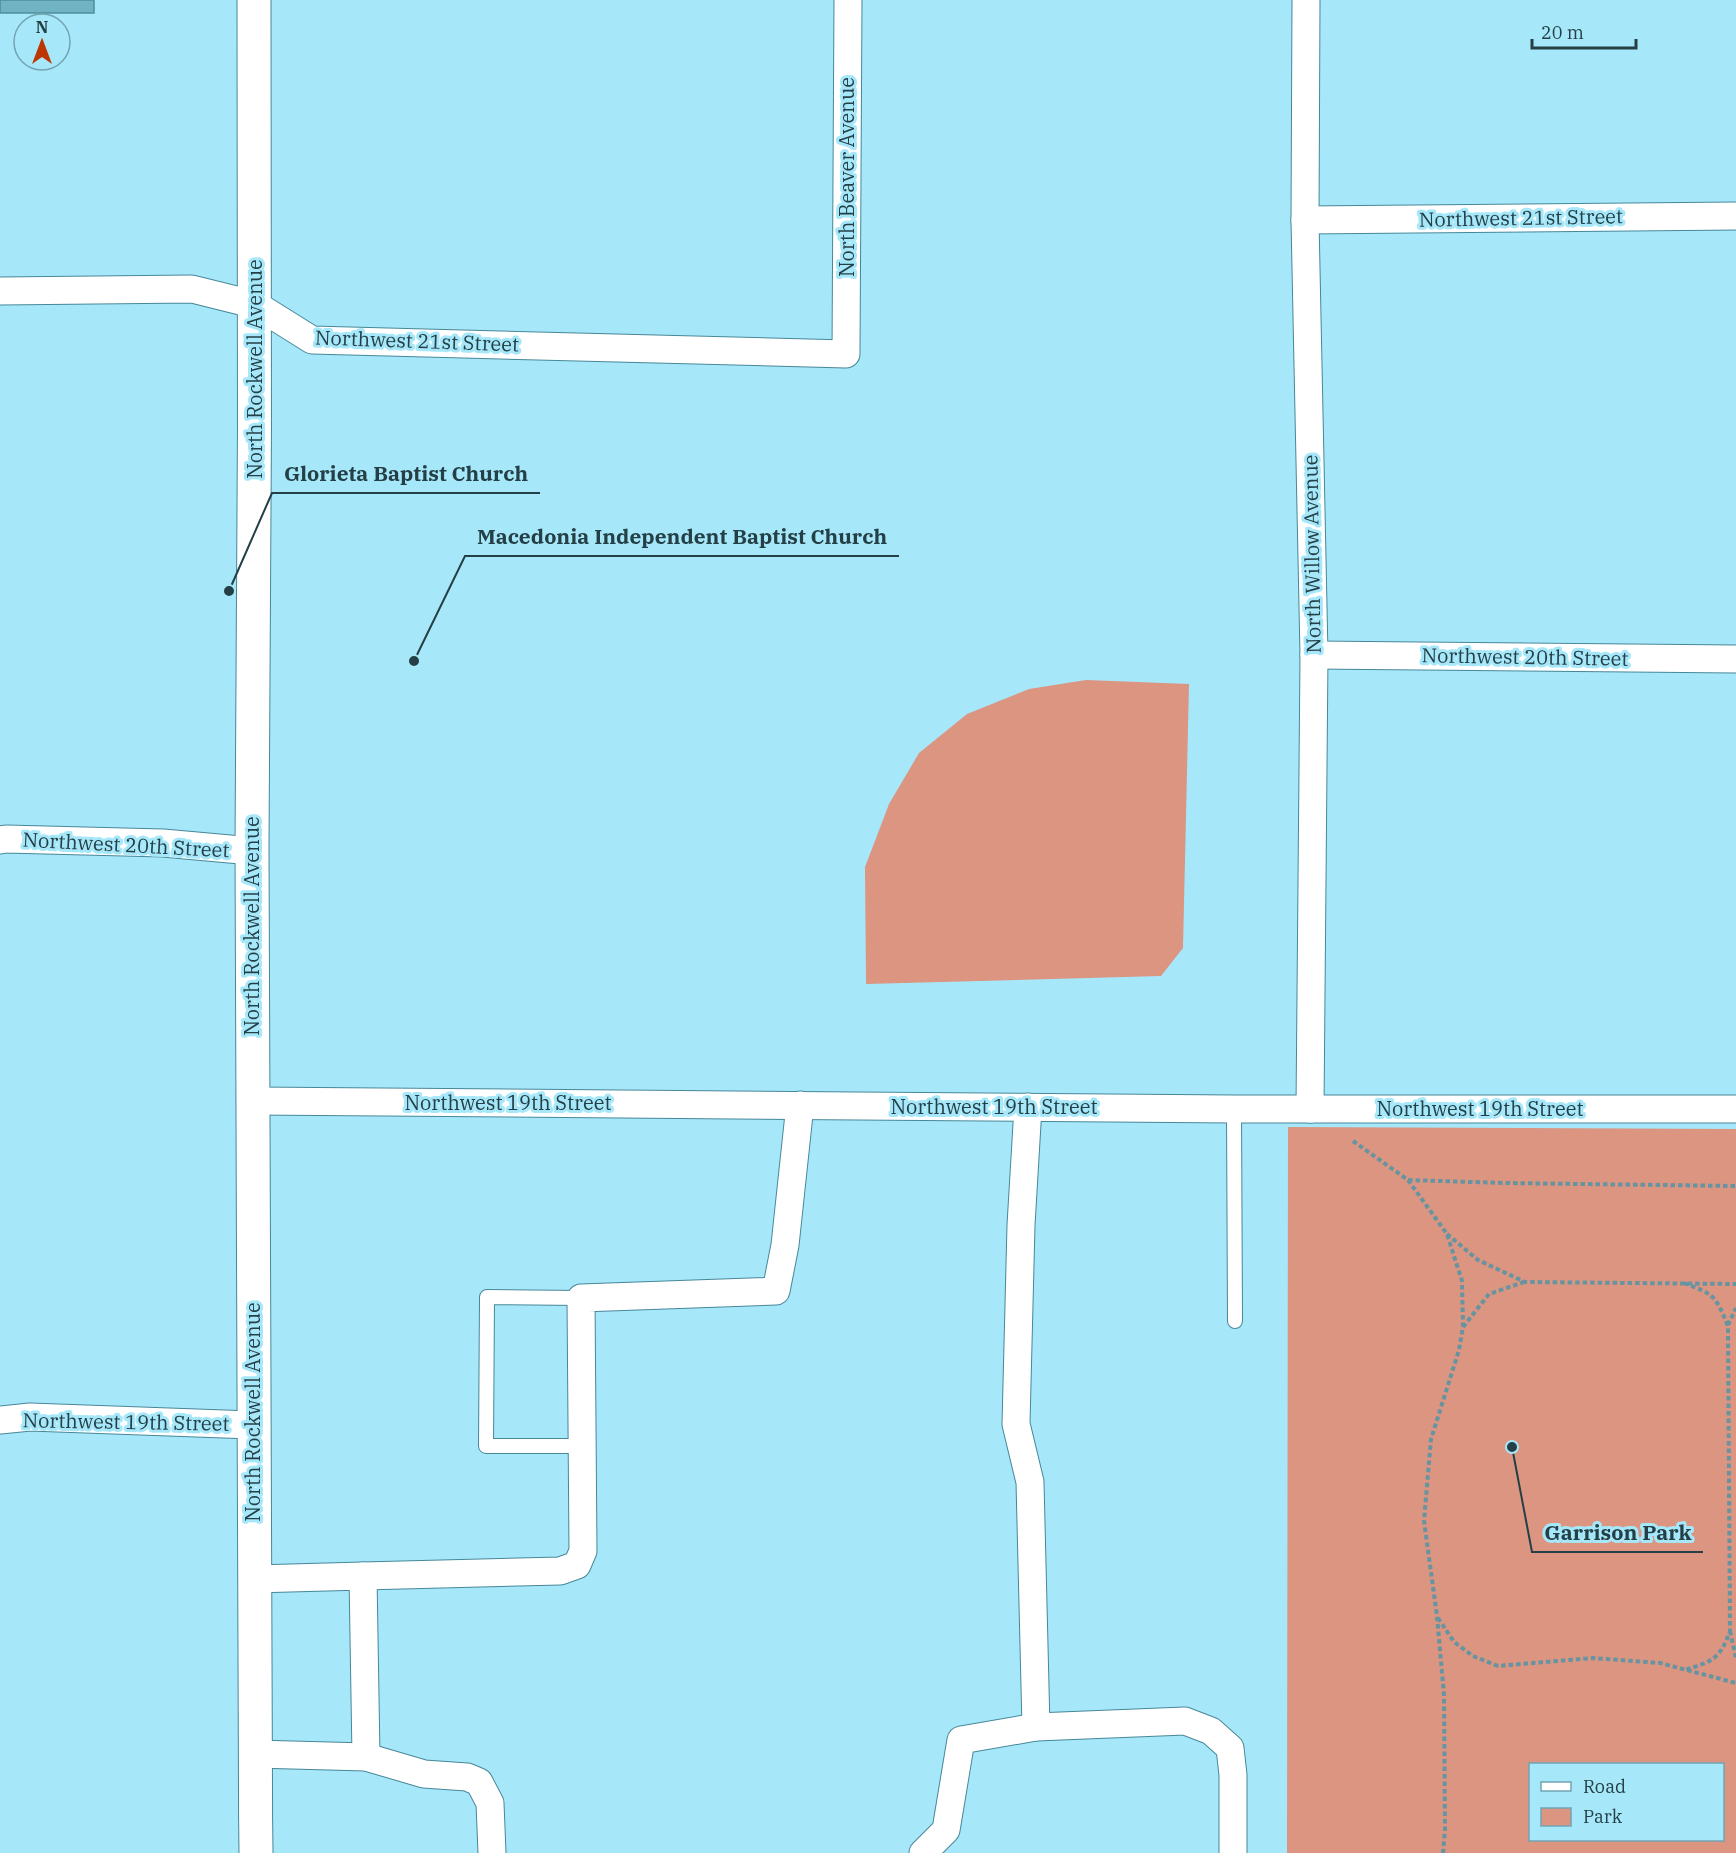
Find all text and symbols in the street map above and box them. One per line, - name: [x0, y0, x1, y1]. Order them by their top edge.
- north arrow: [12, 12, 72, 72]
- scale bar: [1532, 12, 1636, 50]
- text: N: [36, 17, 48, 37]
- text: 20 m: [1541, 21, 1584, 44]
- street label: North Beaver Avenue: [833, 77, 860, 277]
- street label: Northwest 21st Street: [1419, 202, 1623, 233]
- street label: North Rockwell Avenue: [241, 259, 268, 479]
- street label: Northwest 21st Street: [315, 323, 519, 358]
- callout: Glorieta Baptist Church: [272, 454, 540, 493]
- street label: North Willow Avenue: [1296, 454, 1327, 654]
- text: Glorieta Baptist Church: [284, 459, 528, 487]
- callout: Macedonia Independent Baptist Church: [465, 517, 899, 556]
- text: Macedonia Independent Baptist Church: [477, 522, 887, 550]
- street label: Northwest 20th Street: [1421, 641, 1629, 672]
- street label: North Rockwell Avenue: [238, 816, 265, 1036]
- street label: Northwest 20th Street: [22, 826, 230, 863]
- street label: Northwest 19th Street: [405, 1089, 611, 1116]
- street label: Northwest 19th Street: [891, 1093, 1097, 1120]
- street label: Northwest 19th Street: [1377, 1095, 1583, 1122]
- street label: North Rockwell Avenue: [239, 1302, 266, 1522]
- street label: Northwest 19th Street: [22, 1406, 230, 1437]
- callout: Garrison Park: [1532, 1513, 1703, 1552]
- text: Garrison Park: [1544, 1518, 1692, 1546]
- legend: [1529, 1763, 1724, 1841]
- text: Road: [1583, 1775, 1626, 1798]
- text: Park: [1583, 1805, 1623, 1828]

